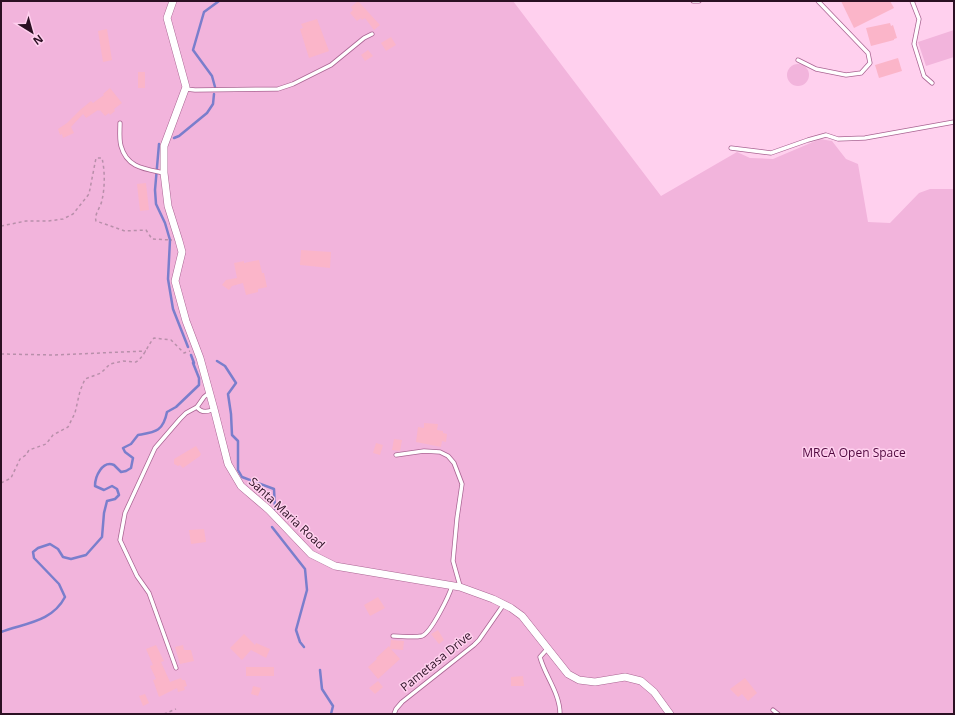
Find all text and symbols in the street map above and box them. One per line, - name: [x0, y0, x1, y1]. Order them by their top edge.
- north arrow: [12, 12, 52, 52]
- text: N: [30, 32, 46, 49]
- park label: MRCA Open Space: [802, 444, 906, 461]
- street label: Santa Maria Road: [245, 473, 329, 553]
- street label: Pametasa Drive: [397, 627, 476, 695]

